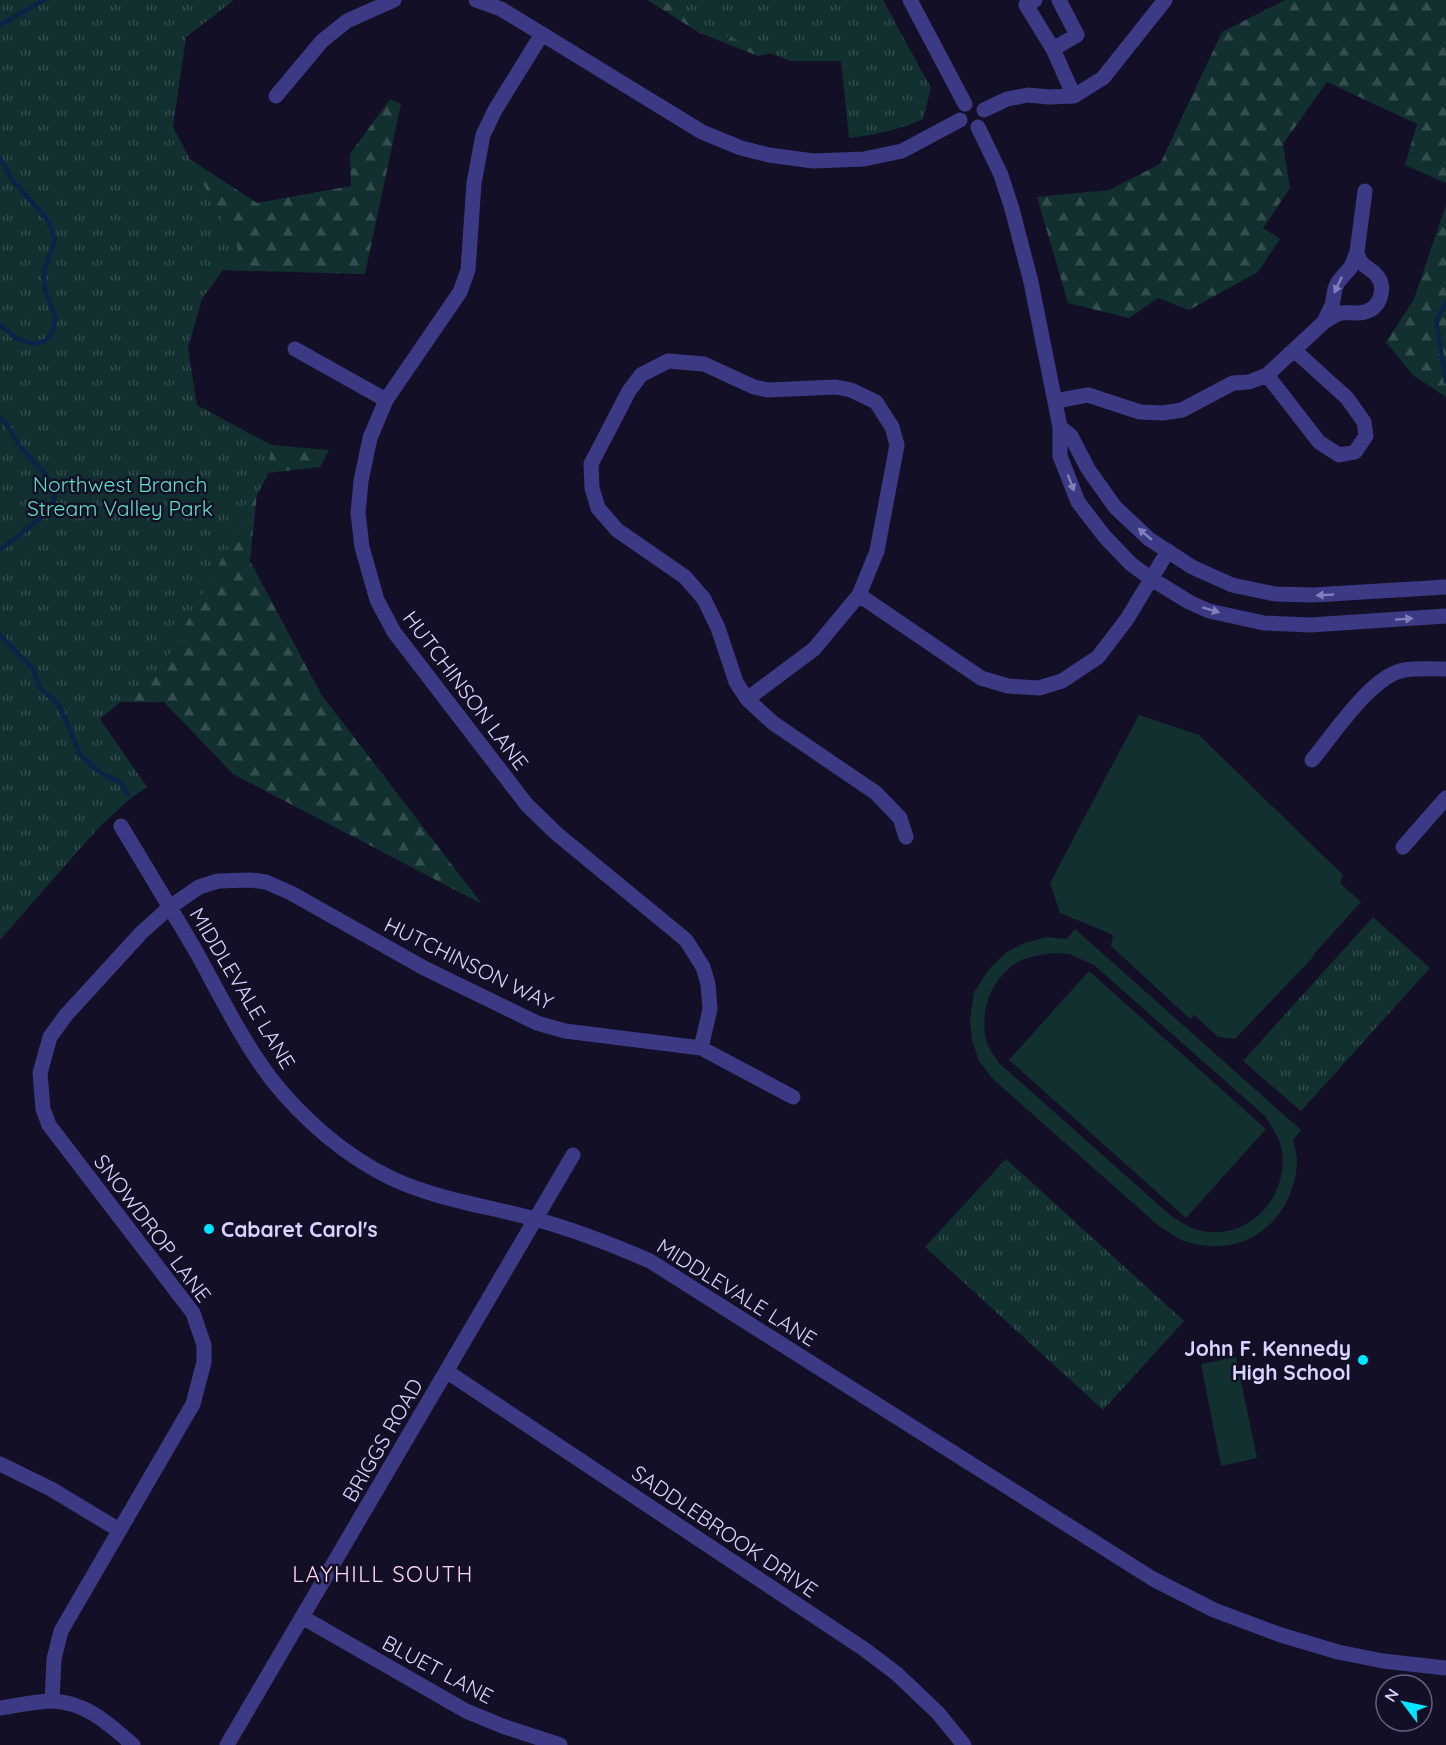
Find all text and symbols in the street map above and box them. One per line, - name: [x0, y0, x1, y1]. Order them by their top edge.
- one-way arrow: [1334, 277, 1343, 294]
- park label: Northwest Branch Stream Valley Park: [27, 471, 213, 521]
- one-way arrow: [1067, 474, 1076, 492]
- one-way arrow: [1137, 528, 1153, 541]
- one-way arrow: [1315, 590, 1334, 599]
- street label: HUTCHINSON LANE: [398, 605, 534, 775]
- one-way arrow: [1202, 606, 1220, 616]
- one-way arrow: [1395, 614, 1414, 624]
- street label: MIDDLEVALE LANE: [185, 903, 301, 1073]
- street label: HUTCHINSON WAY: [380, 911, 558, 1015]
- street label: SNOWDROP LANE: [89, 1149, 217, 1307]
- place label: Cabaret Carol's: [221, 1216, 378, 1242]
- marker: Cabaret Carol's: [202, 1222, 216, 1236]
- street label: MIDDLEVALE LANE: [652, 1232, 822, 1352]
- place label: John F. Kennedy High School: [1184, 1335, 1351, 1385]
- marker: John F. Kennedy High School: [1356, 1353, 1370, 1367]
- street label: BRIGGS ROAD: [336, 1374, 428, 1506]
- street label: SADDLEBROOK DRIVE: [627, 1459, 823, 1603]
- district label: LAYHILL SOUTH: [292, 1560, 474, 1588]
- street label: BLUET LANE: [378, 1629, 498, 1709]
- north arrow: [1374, 1673, 1434, 1733]
- text: N: [1380, 1685, 1403, 1705]

